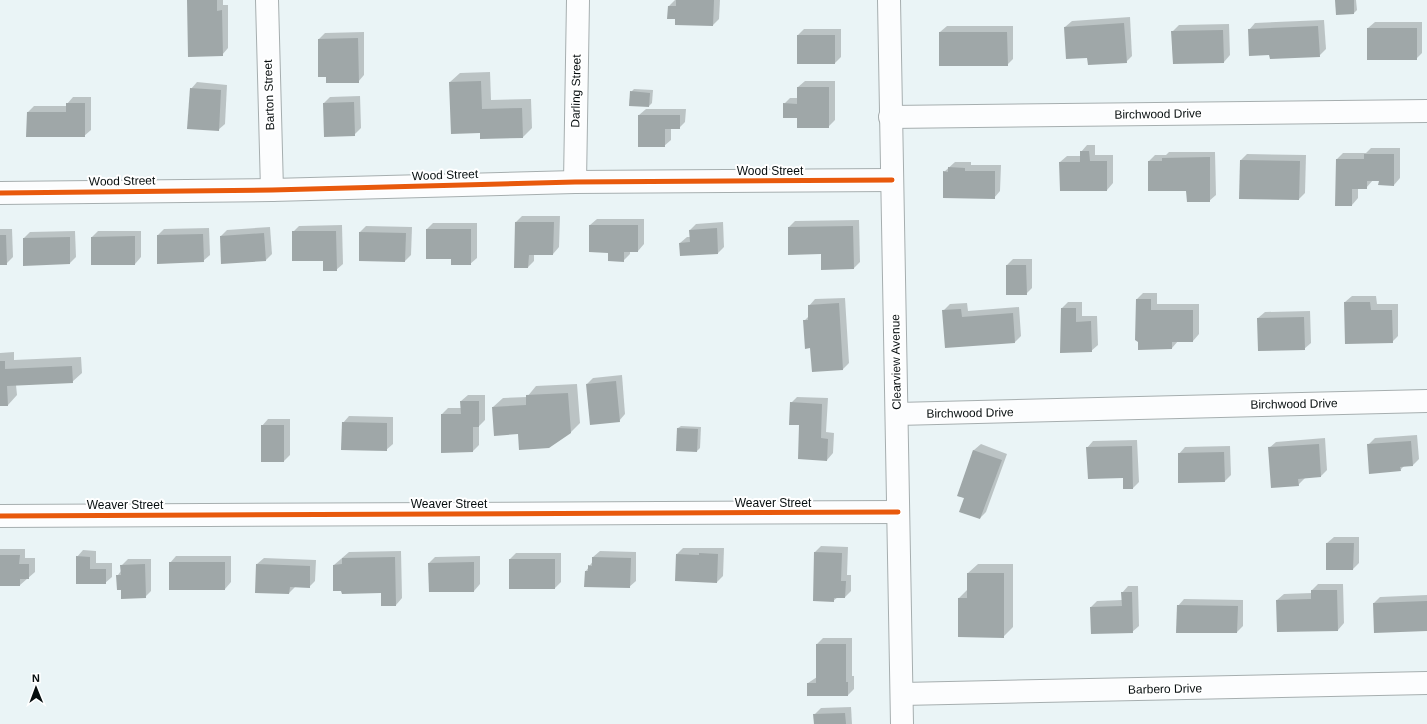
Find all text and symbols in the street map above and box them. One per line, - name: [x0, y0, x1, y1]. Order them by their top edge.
- street label: Darling Street: [568, 54, 584, 128]
- street label: Barton Street: [261, 59, 277, 131]
- street label: Birchwood Drive: [1114, 106, 1202, 122]
- street label: Wood Street: [737, 164, 804, 178]
- street label: Wood Street: [412, 167, 479, 183]
- street label: Wood Street: [89, 173, 156, 189]
- street label: Clearview Avenue: [888, 314, 904, 410]
- street label: Birchwood Drive: [1250, 396, 1338, 412]
- street label: Birchwood Drive: [926, 405, 1014, 421]
- street label: Weaver Street: [735, 496, 812, 510]
- street label: Weaver Street: [411, 497, 488, 511]
- street label: Weaver Street: [87, 498, 164, 512]
- north arrow: [16, 668, 56, 708]
- text: N: [32, 672, 40, 684]
- street label: Barbero Drive: [1128, 681, 1202, 697]

